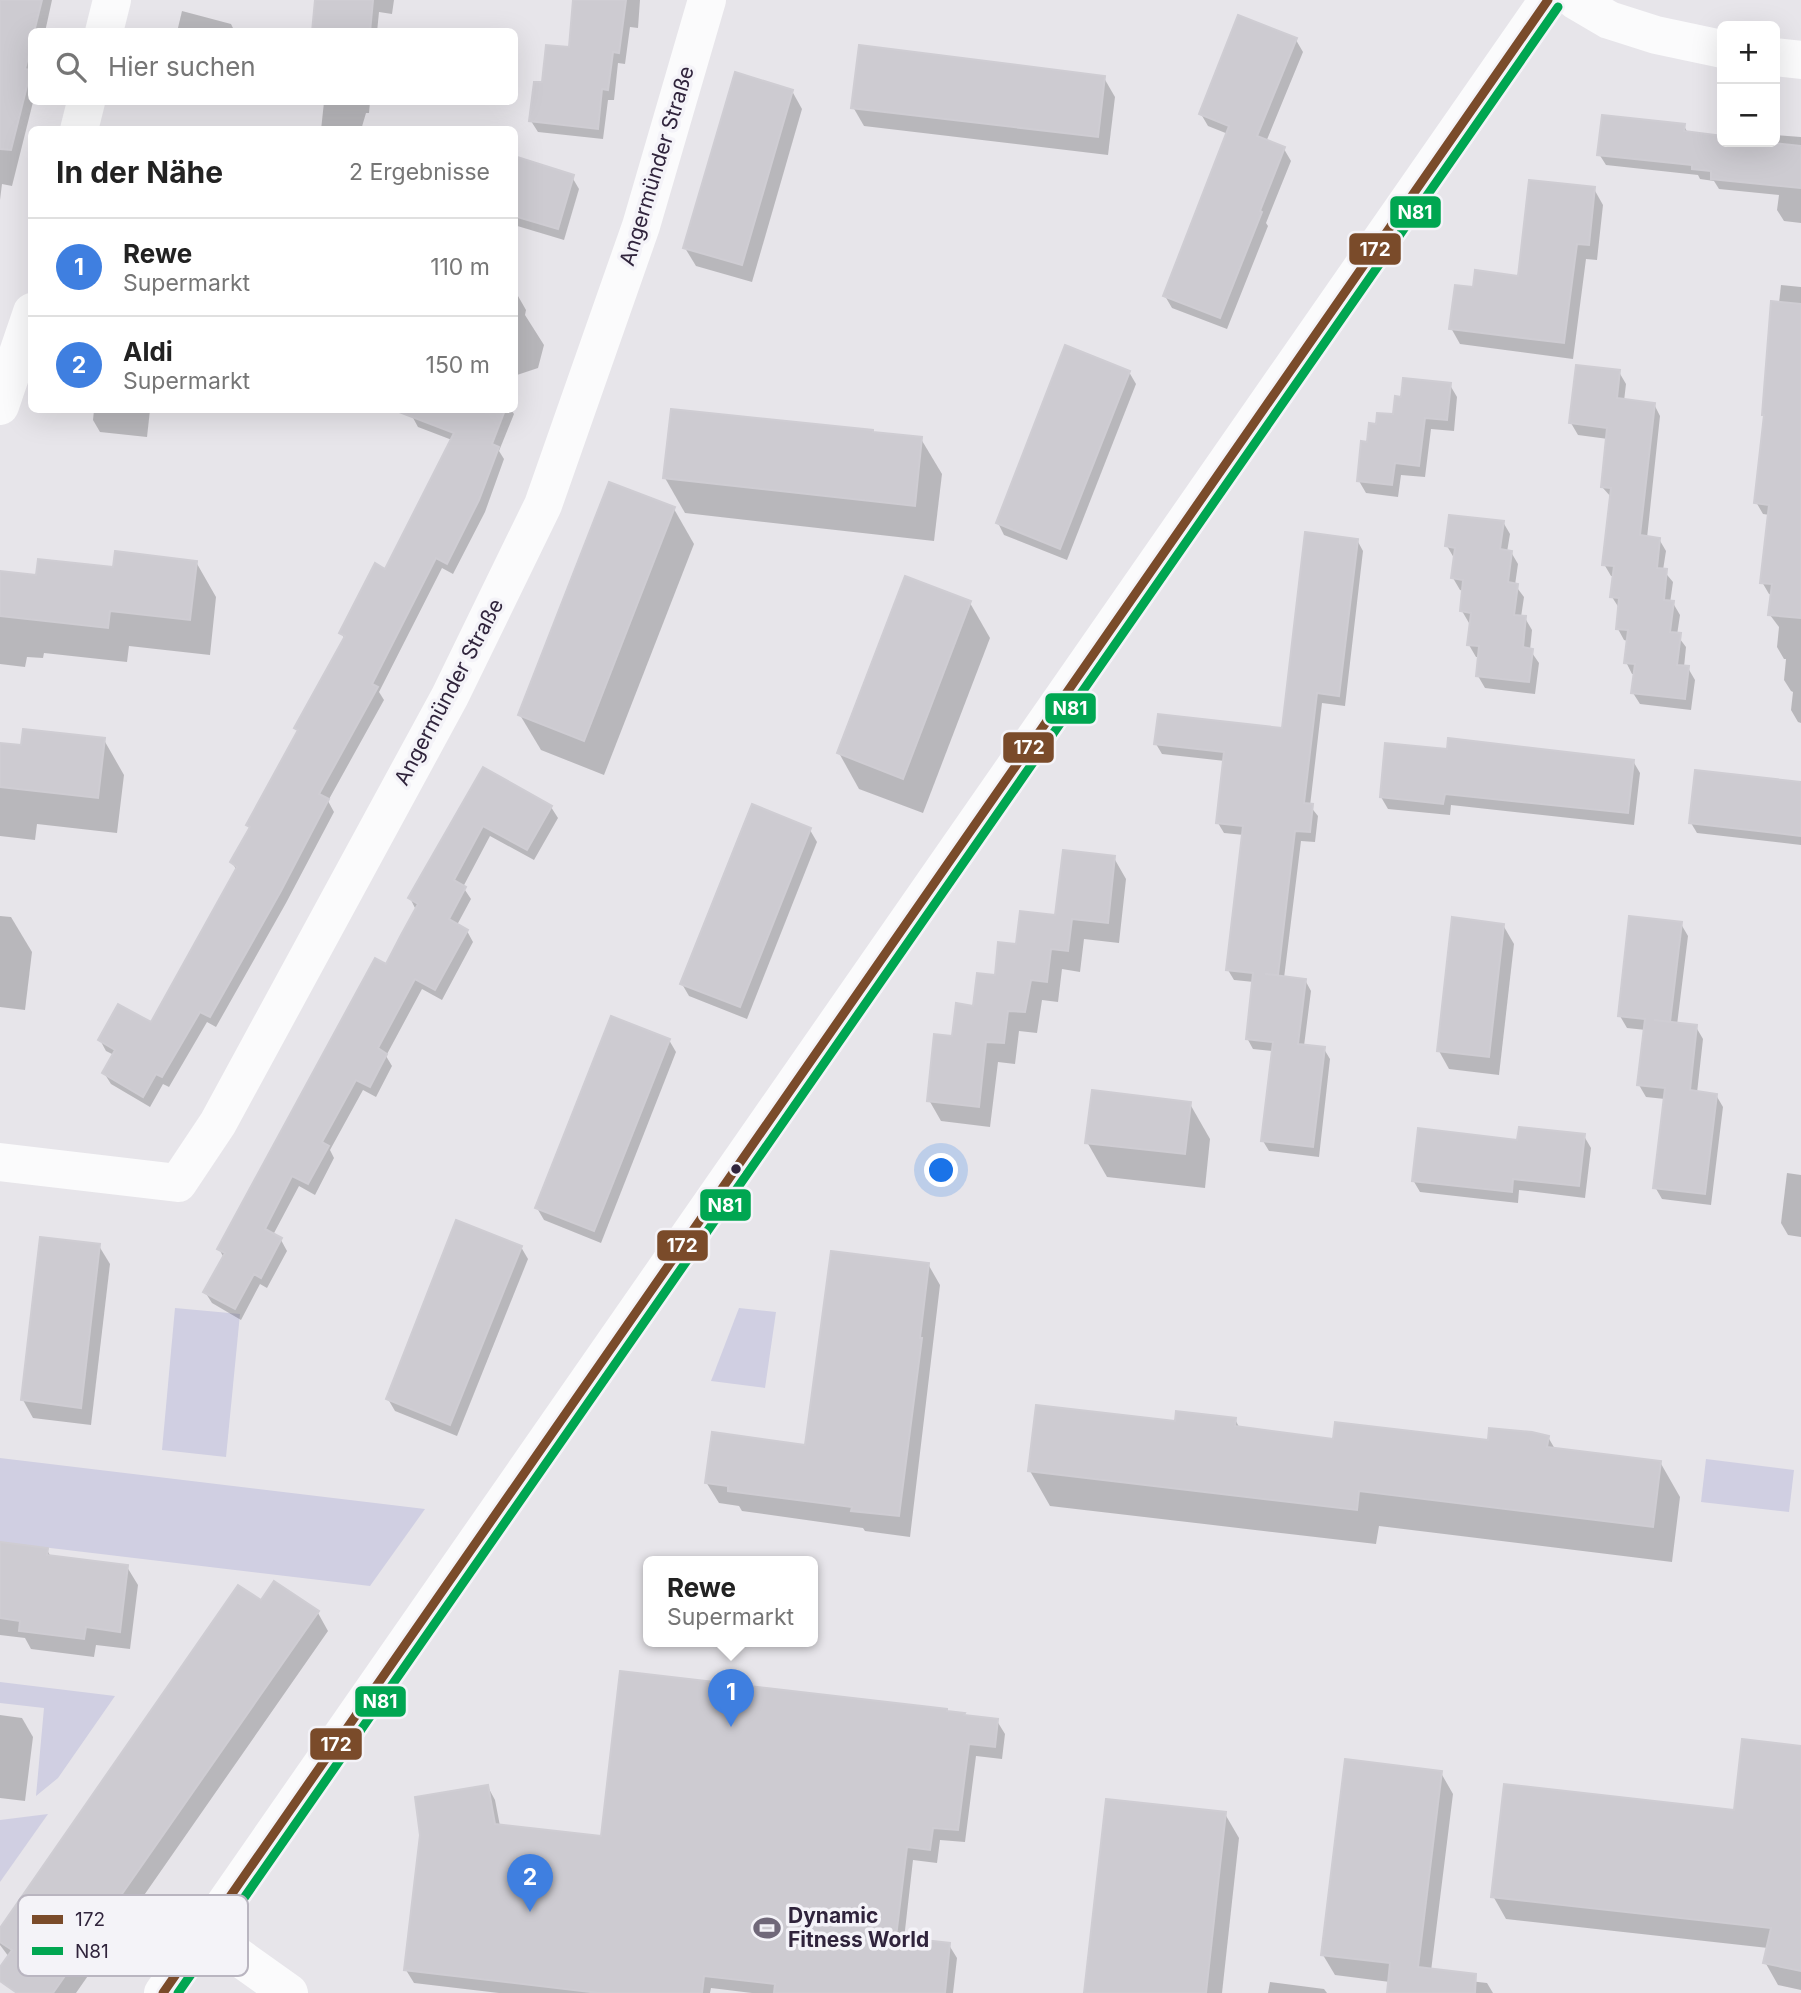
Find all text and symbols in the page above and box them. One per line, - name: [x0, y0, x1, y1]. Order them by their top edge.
- map controls: [1717, 21, 1780, 147]
- button: +: [1717, 21, 1780, 84]
- search box: [28, 28, 518, 105]
- icon: search: [52, 48, 90, 86]
- text: Hier suchen: [108, 51, 256, 82]
- street label: Angermünder Straße: [614, 63, 699, 269]
- button: −: [1717, 84, 1780, 147]
- text: In der Nähe: [56, 154, 223, 190]
- text: 2 Ergebnisse: [349, 158, 490, 186]
- line badge: N81: [1389, 195, 1442, 229]
- text: N81: [1397, 201, 1433, 224]
- line badge: 172: [1348, 232, 1402, 266]
- text: Rewe: [123, 238, 192, 269]
- text: 172: [1359, 238, 1391, 261]
- text: 1: [74, 253, 84, 281]
- text: 110 m: [430, 253, 490, 281]
- text: Supermarkt: [123, 269, 250, 297]
- text: Aldi: [123, 336, 173, 367]
- text: 2: [72, 351, 86, 379]
- text: 150 m: [426, 351, 490, 379]
- text: Supermarkt: [123, 367, 250, 395]
- street label: Angermünder Straße: [389, 594, 508, 789]
- line badge: N81: [1044, 692, 1097, 725]
- text: N81: [1052, 697, 1088, 720]
- line badge: 172: [1002, 731, 1055, 764]
- text: 172: [1013, 736, 1045, 759]
- your location: [924, 1153, 958, 1187]
- unlabelled marker: [729, 1162, 743, 1176]
- line badge: N81: [699, 1188, 752, 1222]
- text: N81: [707, 1194, 743, 1217]
- line badge: 172: [656, 1229, 709, 1262]
- text: 172: [666, 1234, 698, 1257]
- popup: [643, 1556, 818, 1647]
- text: Rewe: [667, 1572, 736, 1603]
- text: Supermarkt: [667, 1603, 794, 1631]
- pin: 1: [708, 1669, 754, 1727]
- line badge: N81: [354, 1685, 407, 1718]
- text: N81: [362, 1690, 398, 1713]
- line badge: 172: [309, 1727, 363, 1761]
- text: 172: [320, 1733, 352, 1756]
- pin: 2: [507, 1854, 553, 1912]
- legend: [18, 1895, 248, 1976]
- place label: Dynamic Fitness World: [788, 1903, 929, 1952]
- text: 172: [75, 1908, 105, 1931]
- sports icon: Dynamic Fitness World: [752, 1913, 782, 1943]
- text: N81: [75, 1940, 109, 1963]

